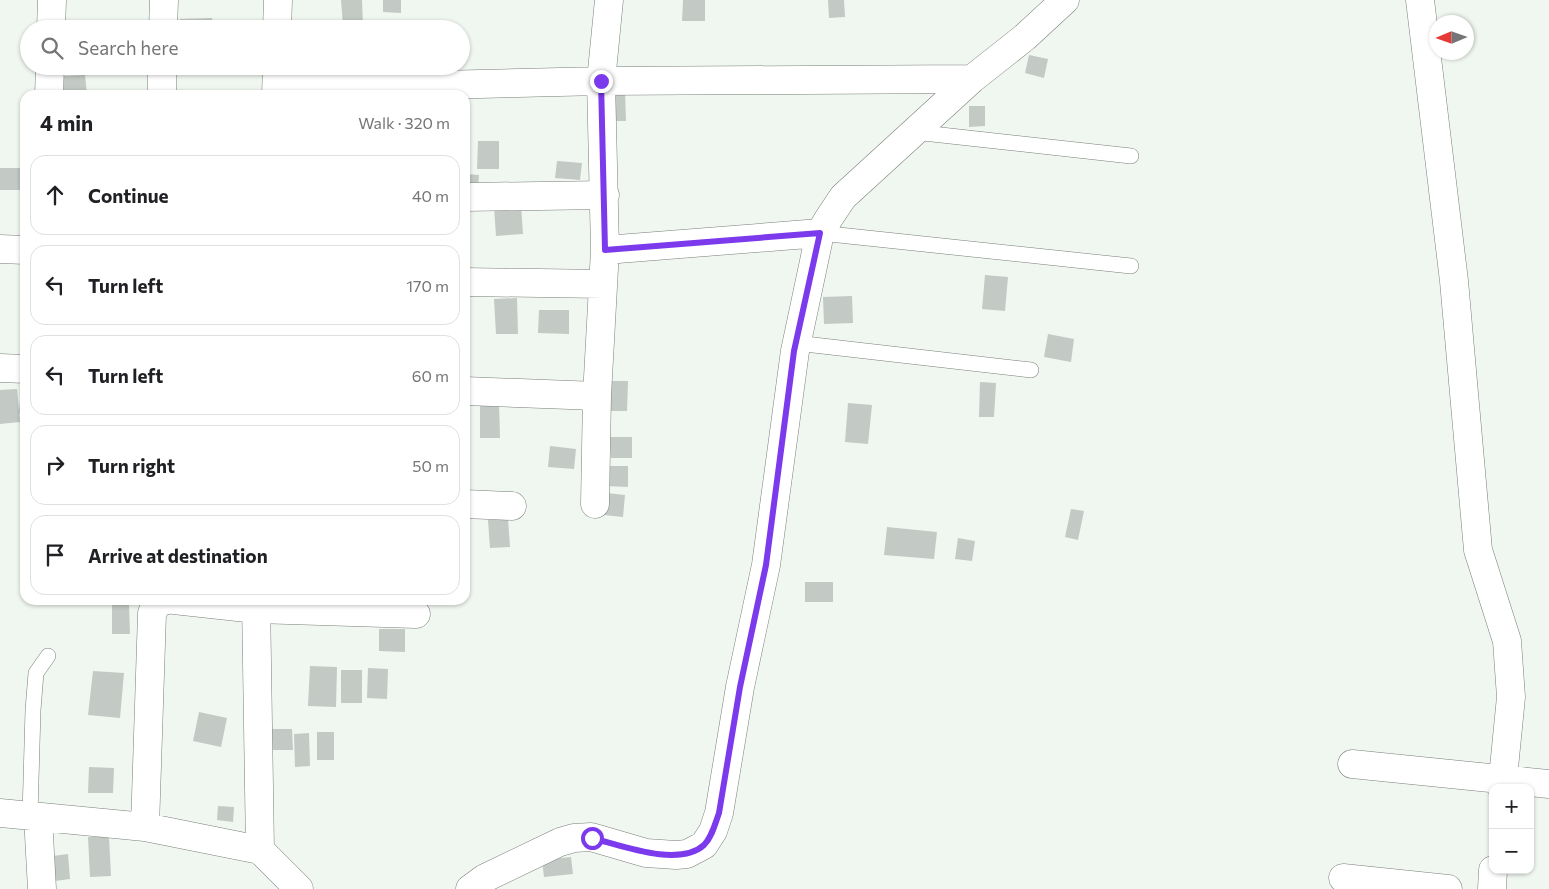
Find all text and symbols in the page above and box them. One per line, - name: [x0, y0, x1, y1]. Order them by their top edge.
- north arrow: [1429, 15, 1474, 60]
- search box: [20, 20, 470, 75]
- icon: search: [38, 34, 66, 62]
- text: Search here: [78, 36, 178, 59]
- route end: [590, 70, 613, 93]
- text: 4 min: [40, 110, 93, 135]
- text: Walk · 320 m: [358, 113, 450, 132]
- icon: ahead: [41, 181, 69, 209]
- text: Continue: [88, 184, 168, 207]
- text: 40 m: [412, 186, 449, 205]
- icon: left: [41, 271, 69, 299]
- text: Turn left: [88, 274, 163, 297]
- text: 170 m: [406, 276, 449, 295]
- icon: left: [41, 361, 69, 389]
- text: Turn left: [88, 364, 163, 387]
- text: 60 m: [412, 366, 449, 385]
- icon: right: [41, 451, 69, 479]
- text: Turn right: [88, 454, 175, 477]
- text: 50 m: [412, 456, 449, 475]
- icon: arrive: [41, 541, 69, 569]
- text: Arrive at destination: [88, 544, 268, 567]
- map controls: [1489, 784, 1534, 874]
- button: +: [1489, 784, 1534, 829]
- route start: [581, 827, 604, 850]
- button: −: [1489, 829, 1534, 874]

